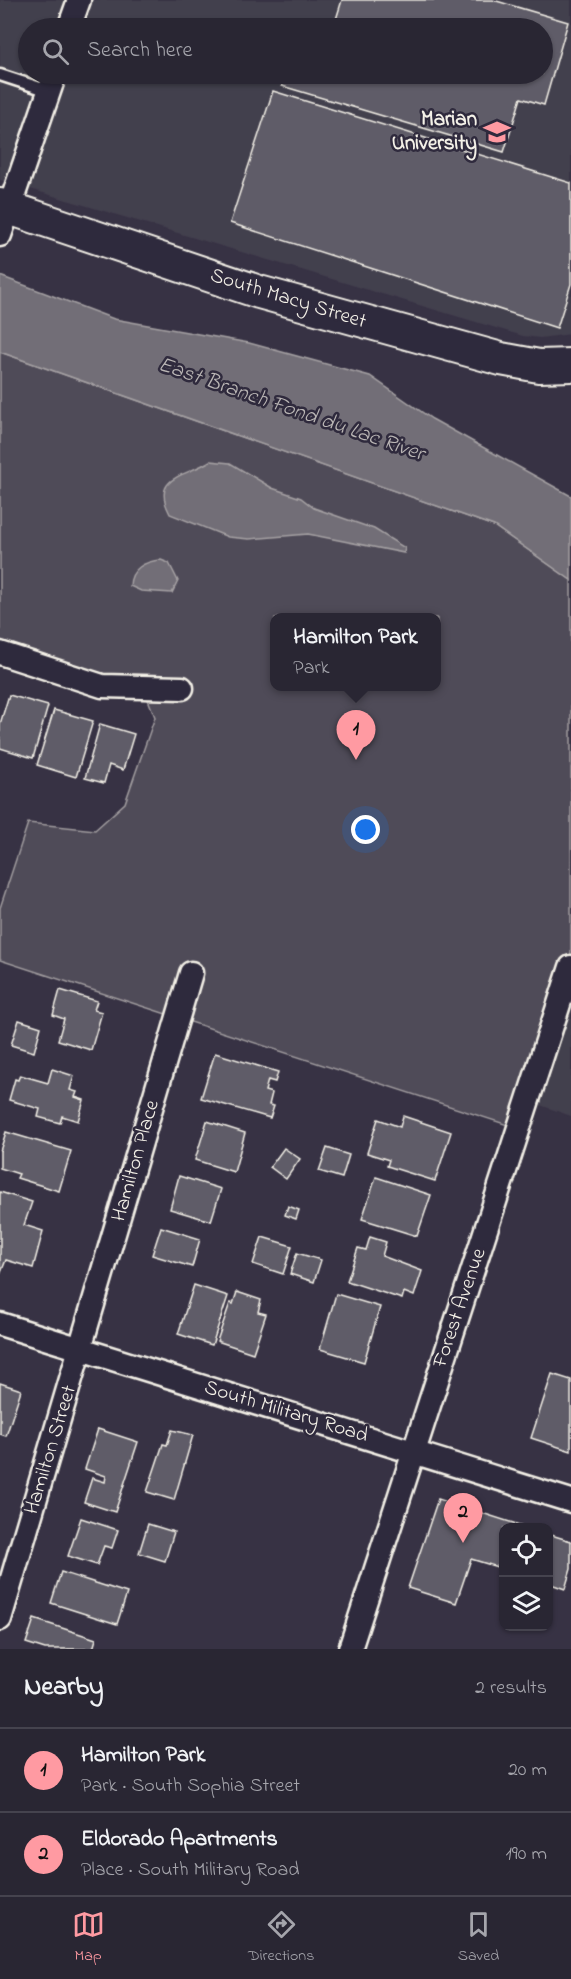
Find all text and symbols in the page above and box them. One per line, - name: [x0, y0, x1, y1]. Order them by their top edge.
- search box: [18, 18, 553, 84]
- icon: search: [39, 35, 72, 68]
- text: Search here: [87, 35, 192, 67]
- place label: Marian University: [392, 105, 477, 161]
- school or university icon: Marian University: [482, 117, 512, 147]
- street label: South Macy Street: [206, 261, 370, 339]
- water label: East Branch Fond du Lac River: [154, 349, 431, 472]
- popup: [270, 613, 441, 691]
- text: Hamilton Park: [293, 622, 418, 654]
- text: Park: [293, 654, 329, 683]
- pin: 1: [336, 710, 376, 760]
- your location: [351, 815, 380, 844]
- street label: Hamilton Place: [104, 1096, 168, 1225]
- street label: Forest Avenue: [425, 1244, 495, 1373]
- street label: South Military Road: [200, 1373, 372, 1453]
- street label: Hamilton Street: [17, 1382, 85, 1518]
- pin: 2: [444, 1494, 482, 1543]
- map controls: [499, 1523, 553, 1631]
- button: locate: [499, 1523, 553, 1577]
- button: layers: [499, 1577, 553, 1631]
- text: Nearby: [24, 1669, 103, 1707]
- text: 2 results: [475, 1674, 547, 1703]
- text: Hamilton Park: [81, 1740, 205, 1772]
- text: 1: [40, 1756, 47, 1785]
- text: 20 m: [508, 1756, 547, 1785]
- text: Park · South Sophia Street: [81, 1772, 300, 1801]
- text: Eldorado Apartments: [81, 1824, 278, 1856]
- text: 2: [39, 1840, 48, 1869]
- text: 190 m: [505, 1840, 547, 1869]
- text: Place · South Military Road: [81, 1856, 300, 1885]
- tab: Map: [72, 1908, 105, 1968]
- tab: Directions: [248, 1908, 314, 1968]
- tab: Saved: [458, 1908, 499, 1968]

